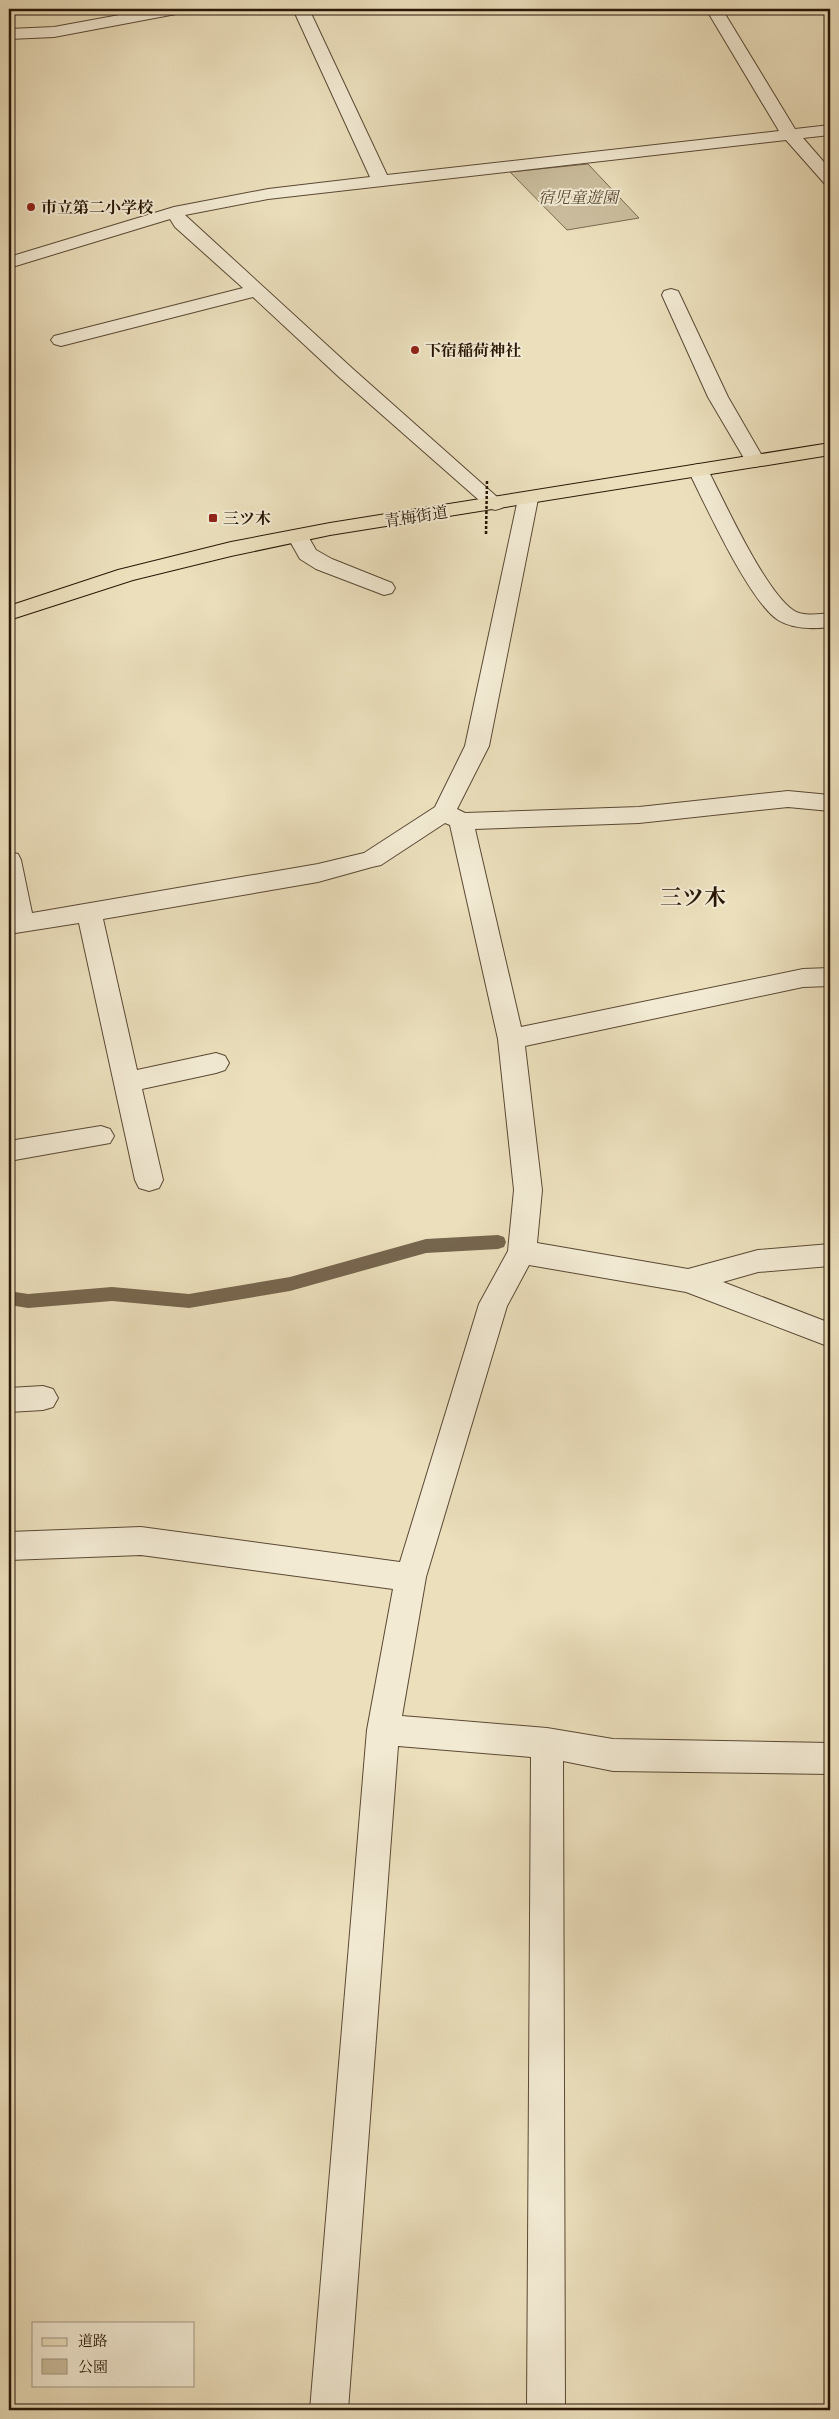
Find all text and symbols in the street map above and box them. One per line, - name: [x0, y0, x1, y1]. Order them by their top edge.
- park label: 宿児童遊園: [538, 188, 621, 208]
- place label: 市立第二小学校: [41, 198, 154, 218]
- marker: 市立第二小学校: [25, 201, 37, 213]
- place label: 下宿稲荷神社: [425, 341, 521, 361]
- marker: 下宿稲荷神社: [409, 344, 421, 356]
- street label: 青梅街道: [383, 502, 449, 532]
- place label: 三ツ木: [223, 509, 271, 529]
- marker: 三ツ木: [207, 512, 219, 524]
- district label: 三ツ木: [660, 885, 726, 912]
- legend: [32, 2322, 195, 2386]
- text: 道路: [78, 2332, 108, 2351]
- text: 公園: [78, 2358, 108, 2377]

